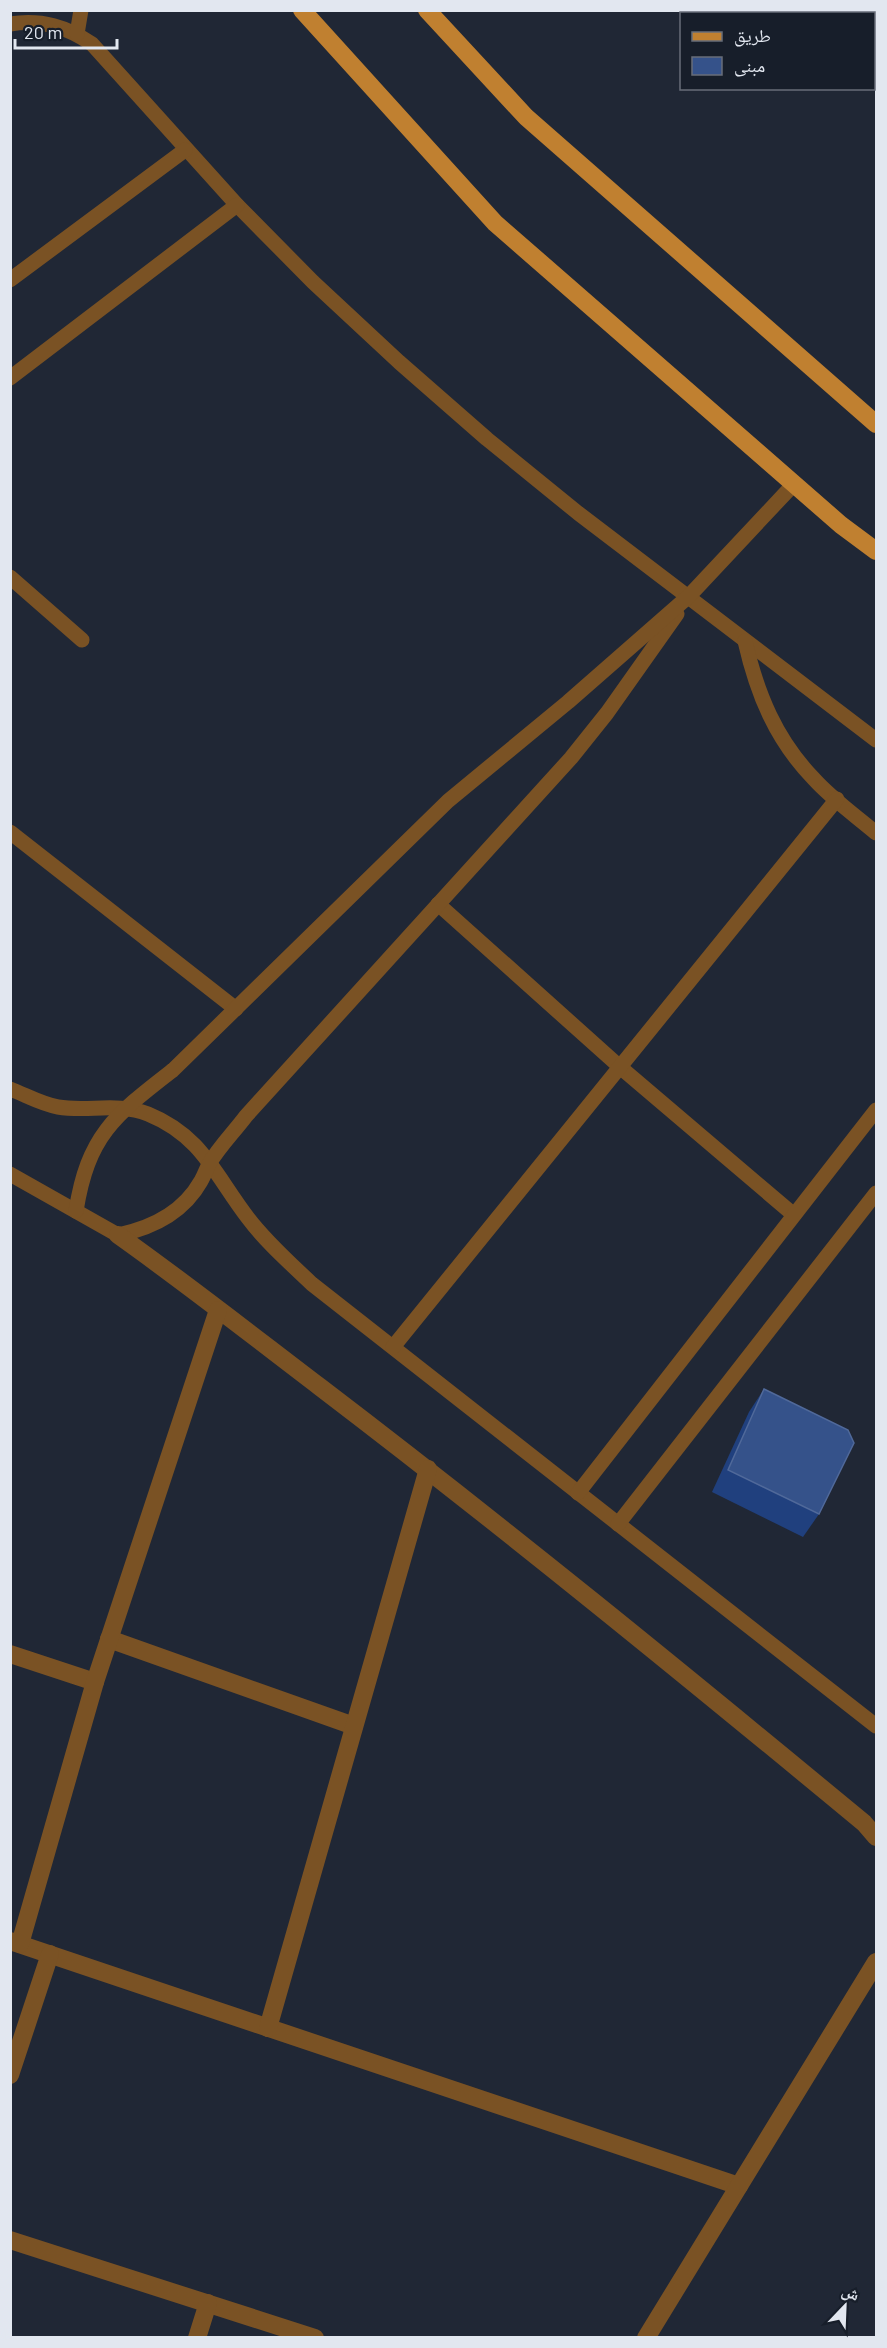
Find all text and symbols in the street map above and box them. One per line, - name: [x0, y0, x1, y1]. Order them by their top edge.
- scale bar: [15, 12, 117, 50]
- legend: [680, 12, 875, 90]
- text: 20 m: [24, 21, 62, 43]
- text: طريق: [734, 24, 771, 47]
- text: مبنى: [734, 54, 765, 77]
- north arrow: [815, 2276, 875, 2336]
- text: ش: [839, 2280, 863, 2305]

